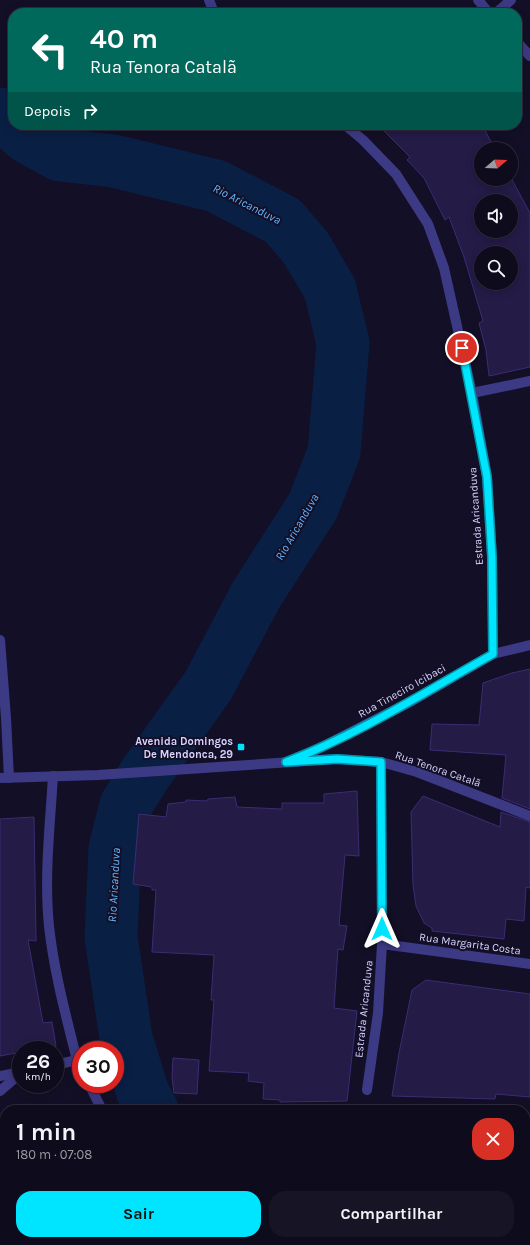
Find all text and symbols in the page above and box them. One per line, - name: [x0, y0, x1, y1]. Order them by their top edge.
- text: 40 m: [90, 22, 158, 55]
- icon: left: [24, 24, 76, 76]
- text: Rua Tenora Catalã: [90, 56, 237, 78]
- icon: right: [79, 100, 101, 122]
- text: Depois: [24, 102, 71, 120]
- north arrow: [474, 142, 518, 186]
- map controls: [474, 142, 518, 290]
- water label: Rio Aricanduva: [211, 181, 283, 227]
- button: sound: [474, 194, 518, 238]
- button: search: [474, 246, 518, 290]
- pin: [445, 331, 479, 365]
- icon: arrive: [451, 337, 473, 359]
- street label: Estrada Aricanduva: [466, 467, 486, 565]
- water label: Rio Aricanduva: [272, 491, 322, 563]
- street label: Rua Tineciro Icibaci: [356, 661, 448, 721]
- place label: Avenida Domingos De Mendonca, 29: [135, 735, 233, 761]
- marker: Avenida Domingos De Mendonca, 29: [236, 742, 246, 752]
- street label: Rua Tenora Catalã: [393, 748, 483, 790]
- water label: Rio Aricanduva: [105, 847, 123, 923]
- position arrow: [361, 908, 403, 950]
- street label: Rua Margarita Costa: [418, 930, 522, 958]
- street label: Estrada Aricanduva: [352, 960, 376, 1058]
- speed limit sign: 30: [72, 1041, 124, 1093]
- text: 26: [26, 1050, 50, 1073]
- text: km/h: [25, 1071, 51, 1083]
- text: 1 min: [16, 1118, 76, 1146]
- button: close: [472, 1118, 514, 1160]
- text: 180 m · 07:08: [16, 1147, 92, 1162]
- button: Sair: [16, 1191, 261, 1237]
- button: Compartilhar: [269, 1191, 514, 1237]

